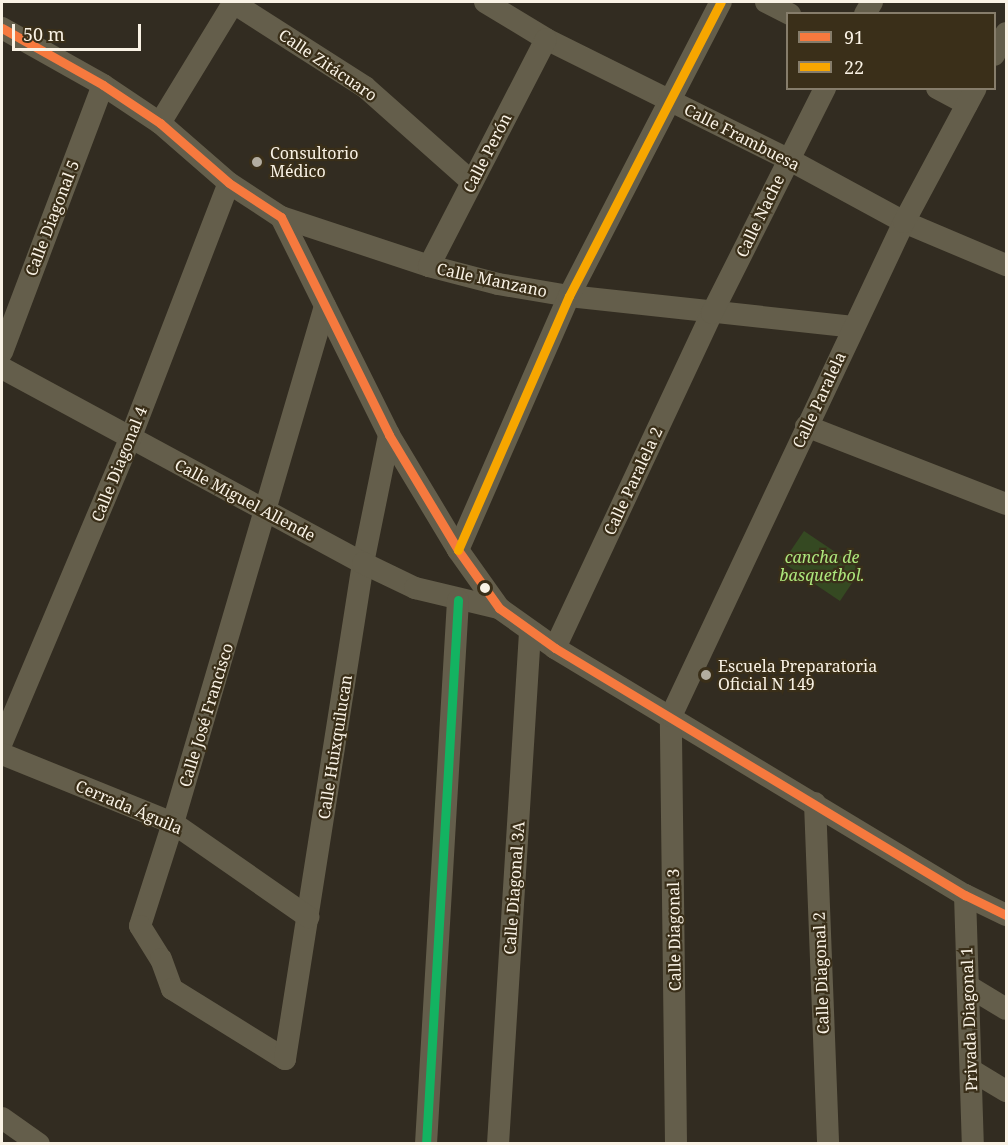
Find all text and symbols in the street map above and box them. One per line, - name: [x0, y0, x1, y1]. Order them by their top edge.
- scale bar: [15, 12, 144, 50]
- legend: [786, 12, 996, 90]
- text: 50 m: [23, 22, 65, 46]
- street label: Calle Zitácuaro: [275, 25, 381, 105]
- text: 91: [844, 25, 864, 49]
- text: 22: [844, 55, 864, 79]
- street label: Calle Frambuesa: [681, 100, 803, 174]
- street label: Calle Perón: [459, 110, 515, 196]
- place label: Consultorio Médico: [270, 143, 358, 181]
- marker: Consultorio Médico: [248, 153, 266, 171]
- street label: Calle Diagonal 5: [21, 157, 83, 279]
- street label: Calle Nache: [732, 172, 788, 260]
- street label: Calle Manzano: [435, 259, 549, 301]
- street label: Calle Paralela: [788, 349, 850, 451]
- street label: Calle Diagonal 4: [87, 404, 151, 524]
- street label: Calle Paralela 2: [600, 424, 666, 538]
- street label: Calle Miguel Allende: [171, 455, 319, 545]
- park label: cancha de basquetbol.: [779, 547, 865, 585]
- unlabelled marker: [479, 582, 491, 594]
- street label: Calle José Francisco: [175, 641, 237, 789]
- place label: Escuela Preparatoria Oficial N 149: [718, 656, 877, 694]
- marker: Escuela Preparatoria Oficial N 149: [699, 668, 713, 682]
- street label: Calle Huixquilucan: [314, 673, 356, 821]
- street label: Cerrada Águila: [73, 776, 185, 838]
- street label: Calle Diagonal 3A: [500, 821, 528, 955]
- street label: Calle Diagonal 3: [663, 869, 685, 991]
- street label: Calle Diagonal 2: [809, 911, 833, 1035]
- street label: Privada Diagonal 1: [957, 946, 981, 1092]

